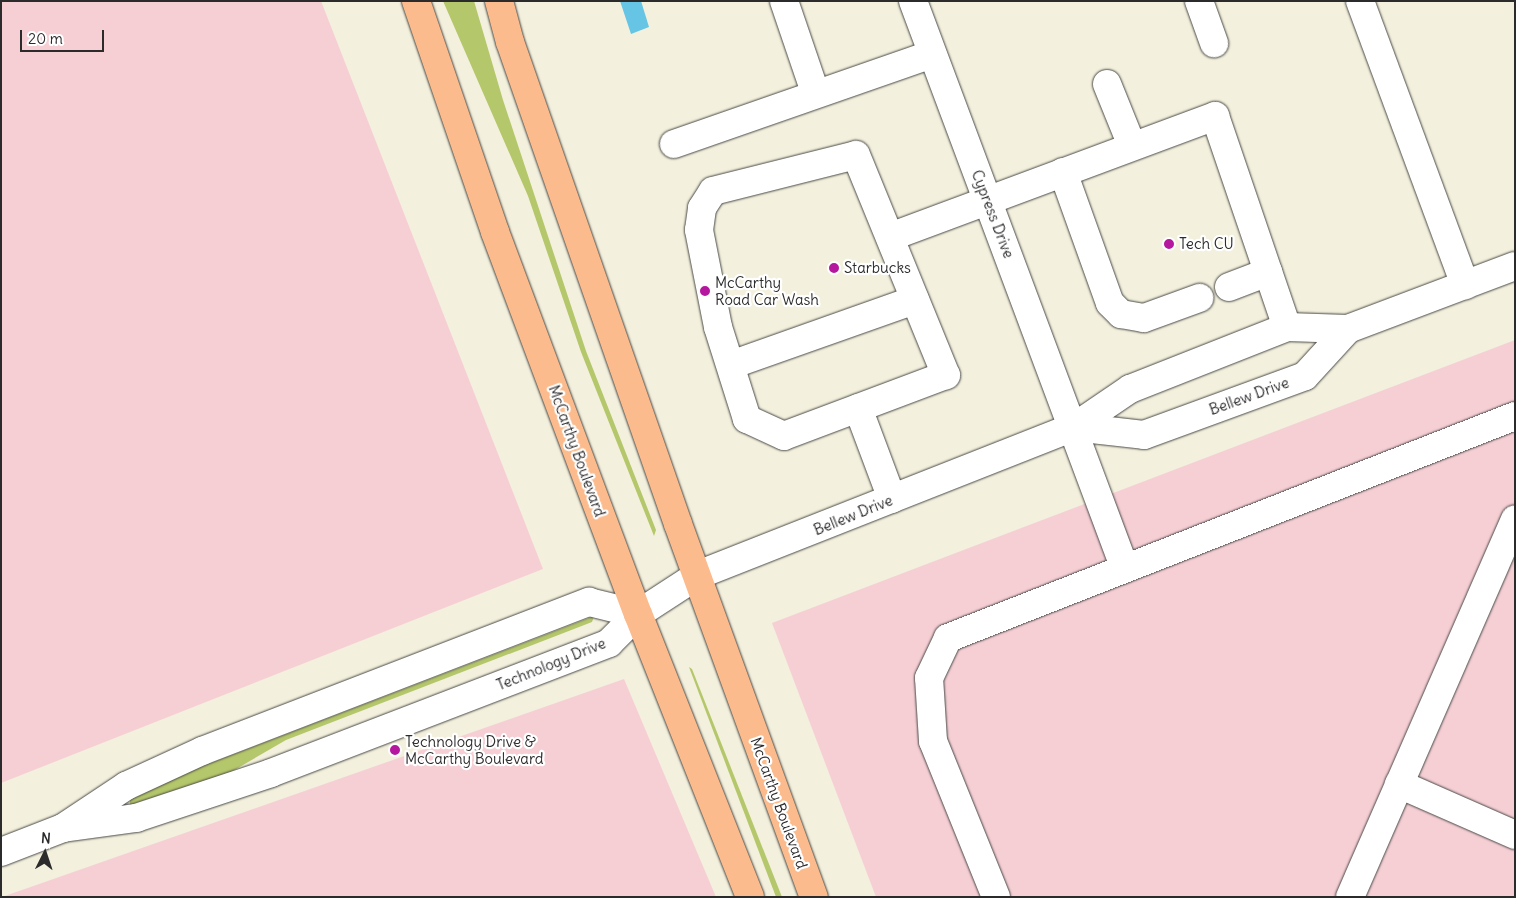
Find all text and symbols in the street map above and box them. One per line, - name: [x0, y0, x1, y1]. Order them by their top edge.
- scale bar: [22, 20, 106, 52]
- text: 20 m: [28, 29, 63, 48]
- street label: Cypress Drive: [968, 167, 1018, 261]
- place label: Tech CU: [1179, 235, 1234, 253]
- marker: Tech CU: [1163, 238, 1175, 250]
- place label: Starbucks: [844, 259, 911, 277]
- marker: Starbucks: [828, 262, 840, 274]
- place label: McCarthy Road Car Wash: [715, 273, 819, 308]
- marker: McCarthy Road Car Wash: [699, 285, 711, 297]
- street label: Bellew Drive: [1207, 373, 1291, 419]
- street label: McCarthy Boulevard: [545, 383, 609, 519]
- street label: Bellew Drive: [811, 491, 895, 539]
- street label: Technology Drive: [494, 634, 608, 694]
- place label: Technology Drive & McCarthy Boulevard: [405, 732, 544, 767]
- street label: McCarthy Boulevard: [747, 735, 811, 871]
- marker: Technology Drive & McCarthy Boulevard: [389, 744, 401, 756]
- north arrow: [20, 828, 70, 878]
- text: N: [41, 829, 52, 847]

